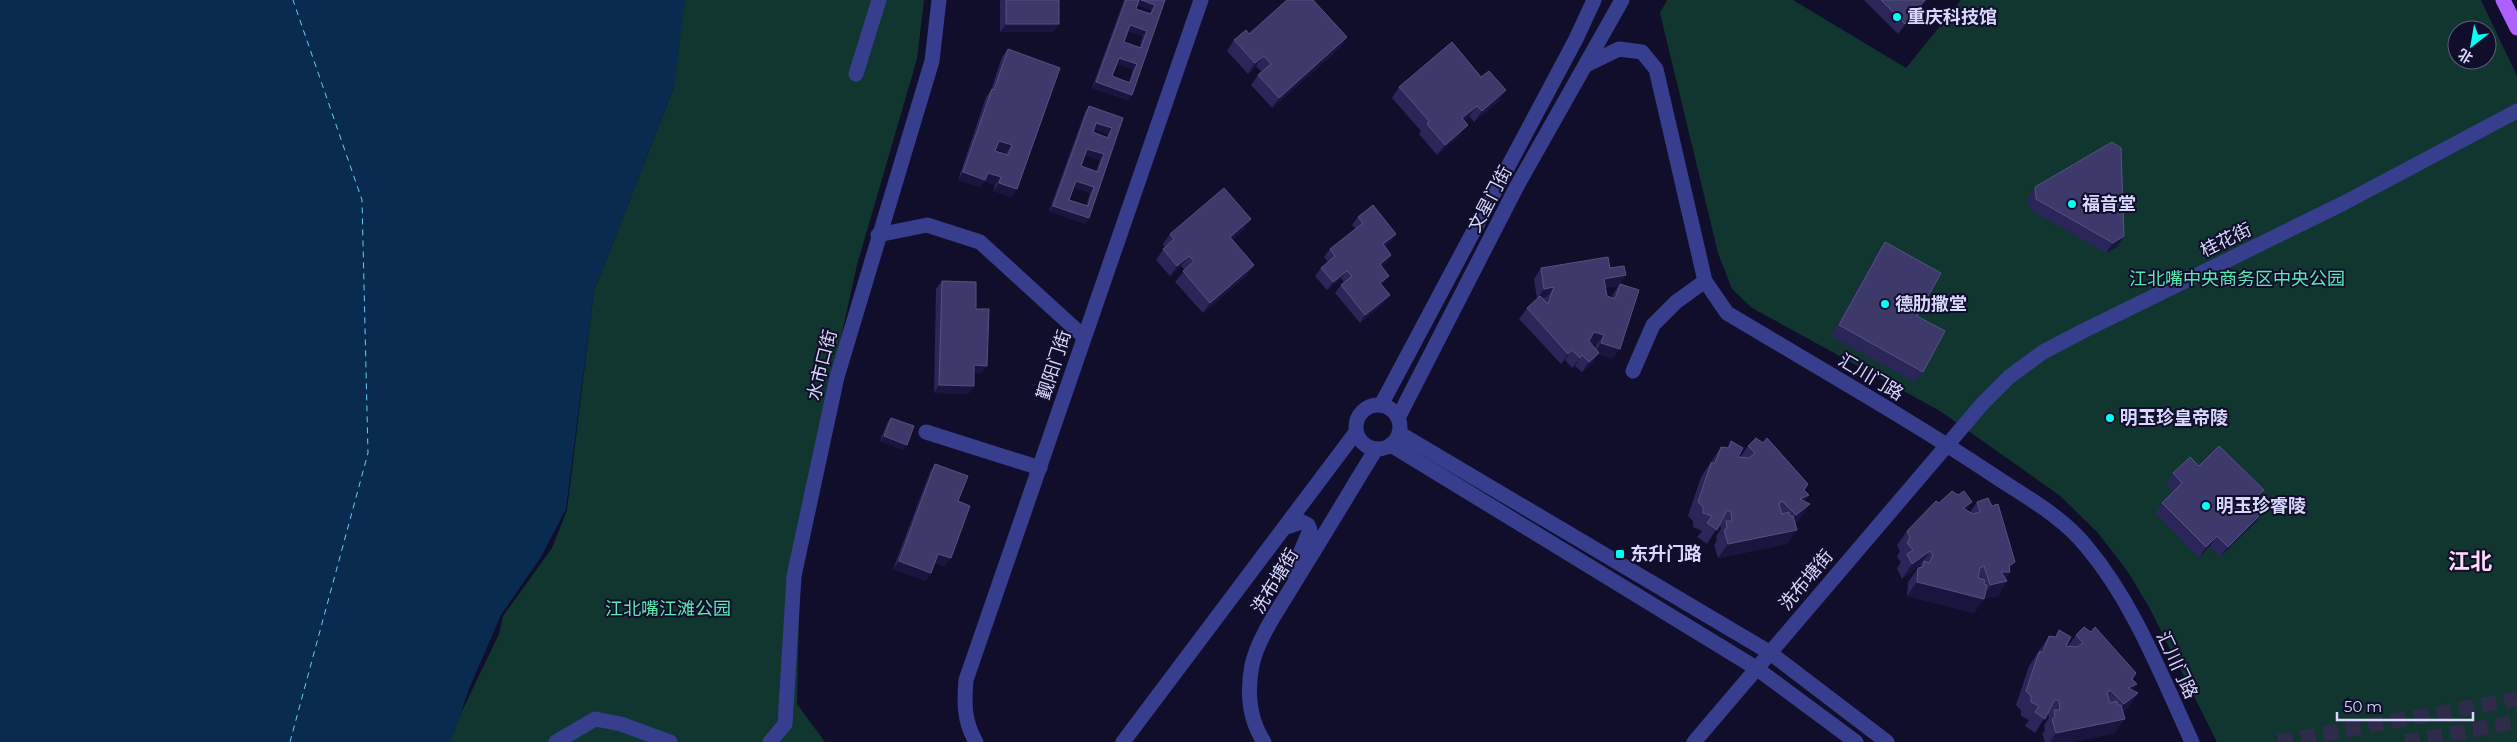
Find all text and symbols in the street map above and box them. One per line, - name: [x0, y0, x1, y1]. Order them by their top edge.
- place label: 重庆科技馆: [1907, 6, 1997, 28]
- marker: 重庆科技馆: [1891, 11, 1903, 23]
- north arrow: [2447, 20, 2497, 70]
- text: 北: [2455, 45, 2476, 67]
- street label: 文星门街: [1463, 162, 1517, 236]
- place label: 福音堂: [2082, 193, 2136, 215]
- marker: 福音堂: [2066, 198, 2078, 210]
- street label: 桂花街: [2197, 218, 2255, 262]
- park label: 江北嘴中央商务区中央公园: [2129, 268, 2345, 290]
- place label: 德肋撒堂: [1895, 293, 1967, 315]
- marker: 德肋撒堂: [1879, 298, 1891, 310]
- street label: 水市口街: [803, 327, 841, 403]
- street label: 觐阳门街: [1032, 327, 1076, 403]
- street label: 汇川门路: [1834, 349, 1908, 405]
- place label: 明玉珍皇帝陵: [2120, 407, 2228, 429]
- marker: 明玉珍皇帝陵: [2104, 412, 2116, 424]
- place label: 明玉珍睿陵: [2216, 495, 2306, 517]
- marker: 明玉珍睿陵: [2200, 500, 2212, 512]
- place label: 东升门路: [1630, 543, 1702, 565]
- street label: 洗布塘街: [1247, 544, 1303, 618]
- street label: 洗布塘街: [1774, 545, 1838, 615]
- marker: 东升门路: [1614, 548, 1626, 560]
- district label: 江北: [2448, 548, 2492, 575]
- park label: 江北嘴江滩公园: [605, 598, 731, 620]
- street label: 汇川门路: [2152, 628, 2202, 702]
- scale bar: [2337, 690, 2473, 722]
- text: 50 m: [2344, 697, 2382, 716]

